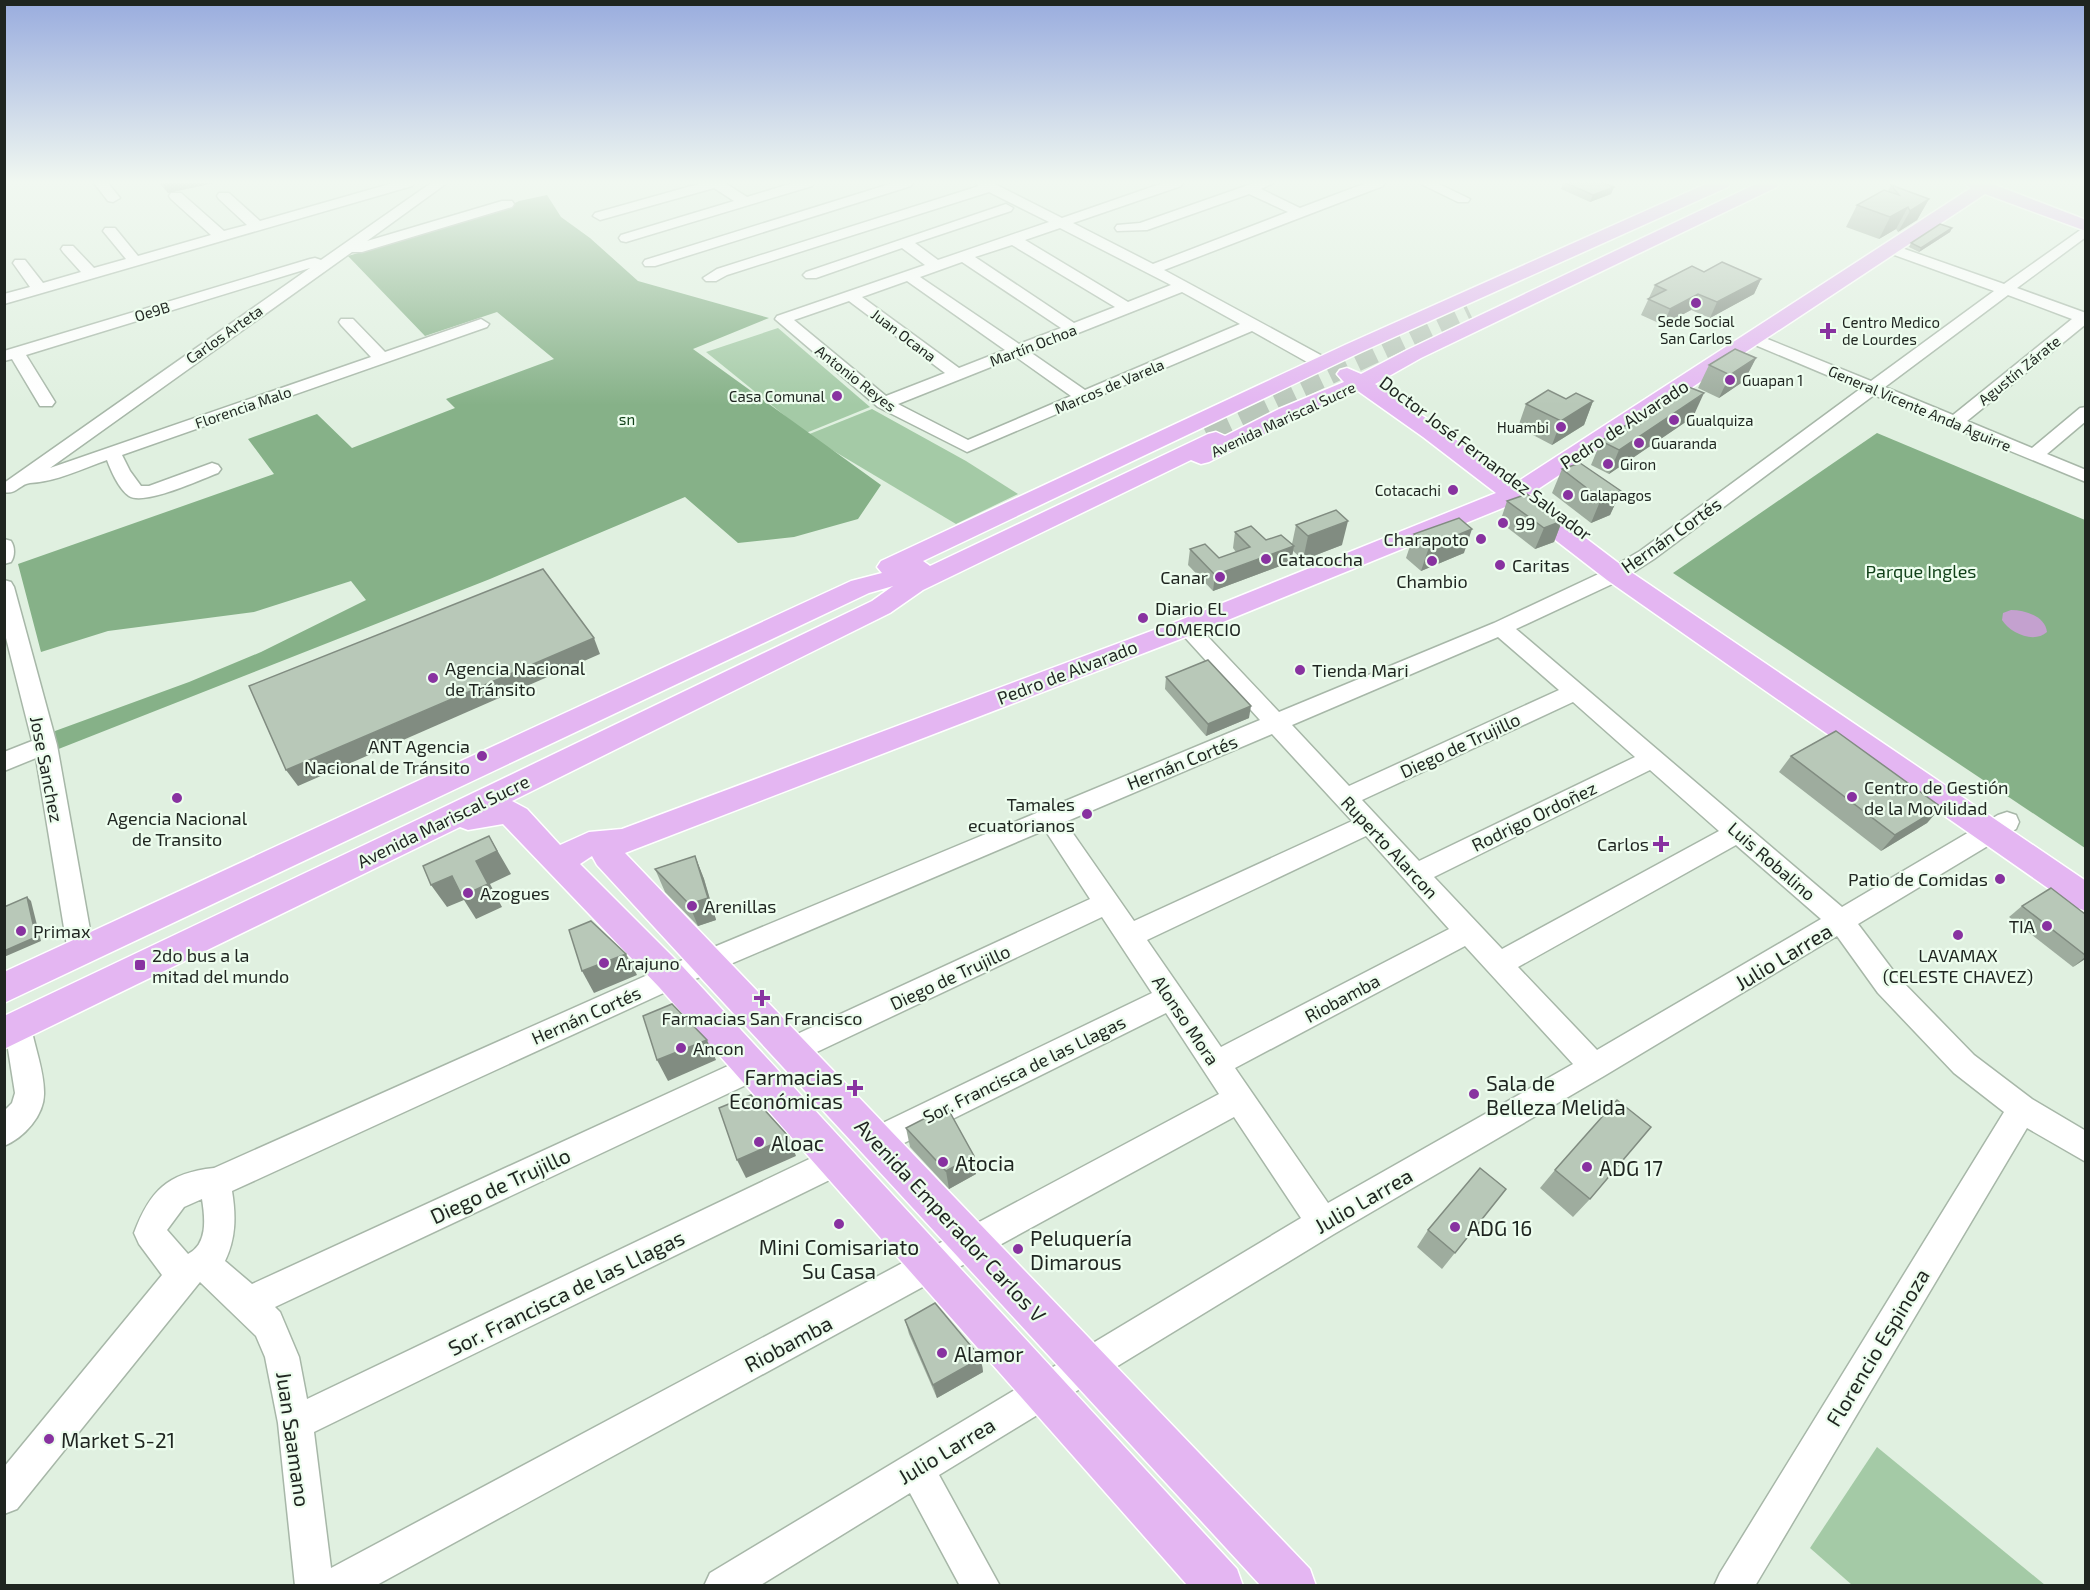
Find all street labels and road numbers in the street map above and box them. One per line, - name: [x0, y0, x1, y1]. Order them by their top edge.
- street label: Oe9B: [132, 297, 172, 325]
- street label: Carlos Arteta: [182, 301, 266, 367]
- street label: Juan Ocana: [868, 305, 940, 365]
- street label: Martín Ochoa: [987, 320, 1079, 370]
- street label: Agustín Zárate: [1974, 331, 2064, 409]
- street label: Antonio Reyes: [812, 341, 900, 415]
- street label: Marcos de Varela: [1052, 355, 1166, 417]
- street label: General Vicente Anda Aguirre: [1826, 361, 2014, 455]
- street label: Doctor José Fernandez Salvador: [1376, 371, 1596, 545]
- street label: Pedro de Alvarado: [1556, 374, 1692, 474]
- street label: Avenida Mariscal Sucre: [1208, 378, 1358, 460]
- street label: Florencia Malo: [192, 382, 294, 432]
- street label: Hernán Cortés: [1617, 492, 1725, 578]
- street label: Pedro de Alvarado: [994, 635, 1140, 709]
- street label: Diego de Trujillo: [1396, 708, 1524, 782]
- street label: Jose Sanchez: [26, 714, 68, 824]
- street label: Hernán Cortés: [1124, 730, 1240, 794]
- street label: Avenida Mariscal Sucre: [353, 770, 533, 872]
- street label: Rodrigo Ordoñez: [1468, 776, 1600, 856]
- street label: Ruperto Alarcon: [1337, 791, 1443, 903]
- street label: Luis Robalino: [1724, 817, 1820, 905]
- street label: Julio Larrea: [1730, 917, 1836, 995]
- street label: Diego de Trujillo: [886, 940, 1014, 1014]
- street label: Riobamba: [1301, 969, 1383, 1027]
- street label: Alonso Mora: [1148, 971, 1224, 1069]
- street label: Hernán Cortés: [528, 981, 644, 1049]
- street label: Sor. Francisca de las Llagas: [919, 1010, 1129, 1128]
- street label: Avenida Emperador Carlos V: [850, 1113, 1052, 1327]
- street label: Diego de Trujillo: [426, 1142, 574, 1229]
- street label: Julio Larrea: [1310, 1162, 1416, 1238]
- street label: Sor. Francisca de las Llagas: [444, 1224, 688, 1360]
- street label: Florencio Espinoza: [1820, 1264, 1934, 1430]
- street label: Riobamba: [740, 1310, 836, 1376]
- street label: Juan Saamano: [272, 1370, 316, 1508]
- street label: Julio Larrea: [893, 1411, 999, 1489]

